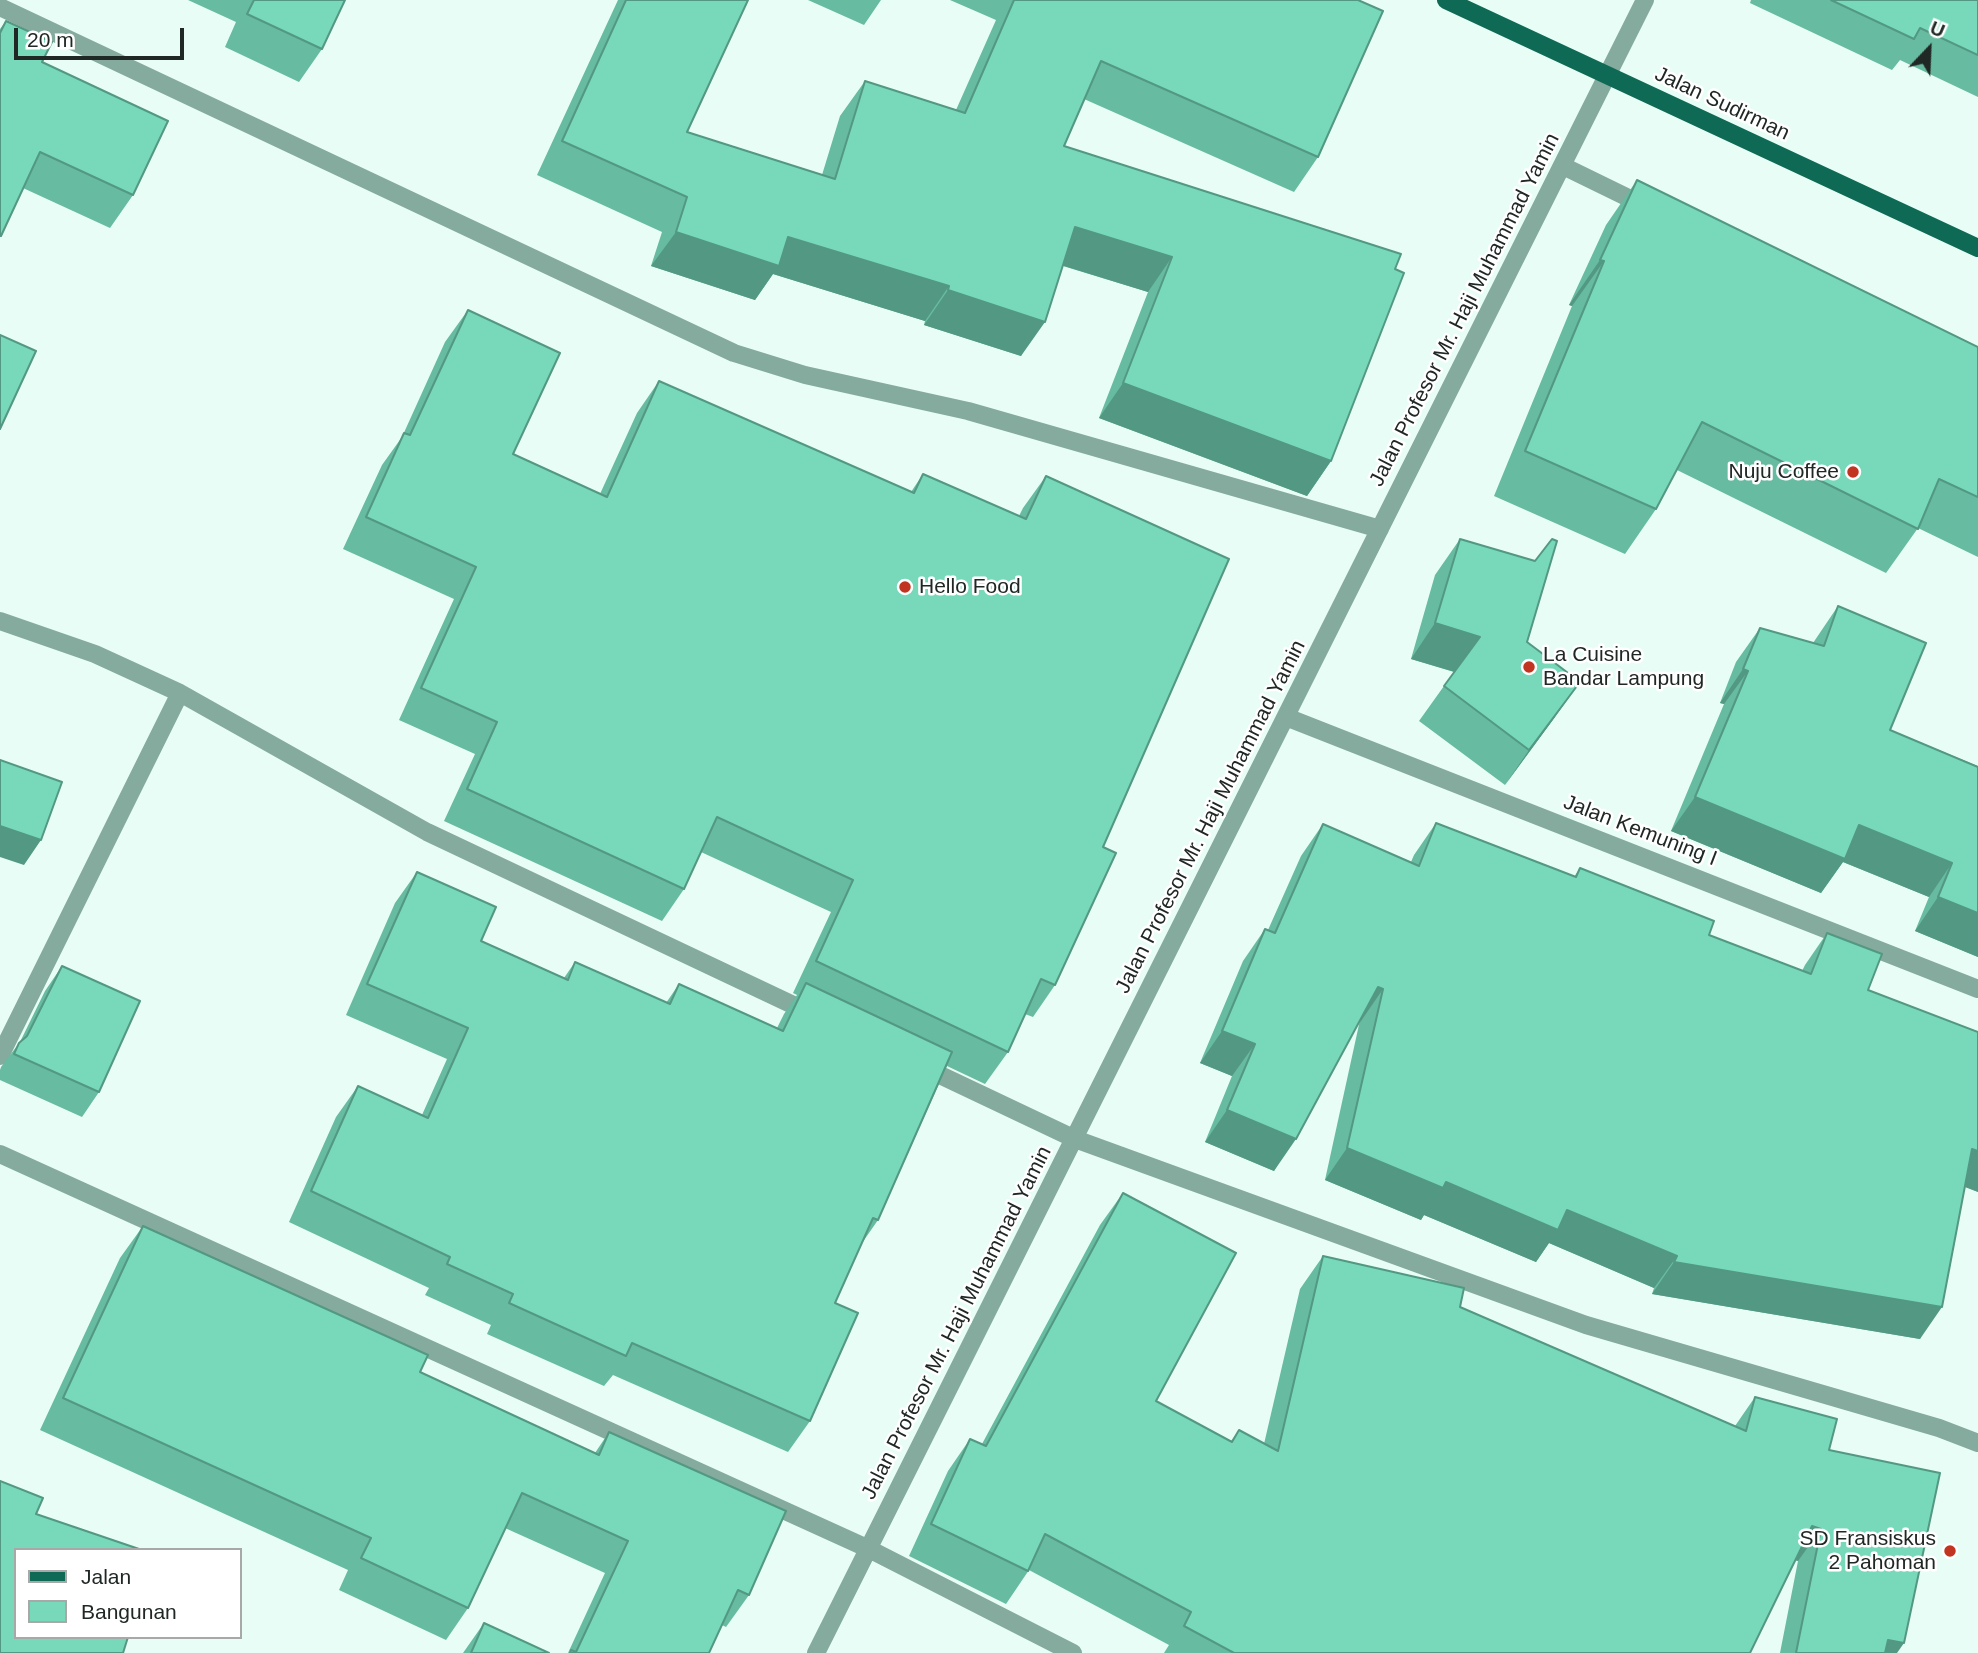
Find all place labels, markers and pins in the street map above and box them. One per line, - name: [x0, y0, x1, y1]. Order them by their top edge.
- place label: Nuju Coffee: [1728, 459, 1839, 485]
- marker: Nuju Coffee: [1845, 464, 1861, 480]
- place label: Hello Food: [919, 574, 1021, 600]
- marker: Hello Food: [897, 579, 913, 595]
- place label: La Cuisine Bandar Lampung: [1543, 642, 1704, 692]
- marker: La Cuisine Bandar Lampung: [1521, 659, 1537, 675]
- place label: SD Fransiskus 2 Pahoman: [1799, 1526, 1936, 1576]
- marker: SD Fransiskus 2 Pahoman: [1942, 1543, 1958, 1559]

